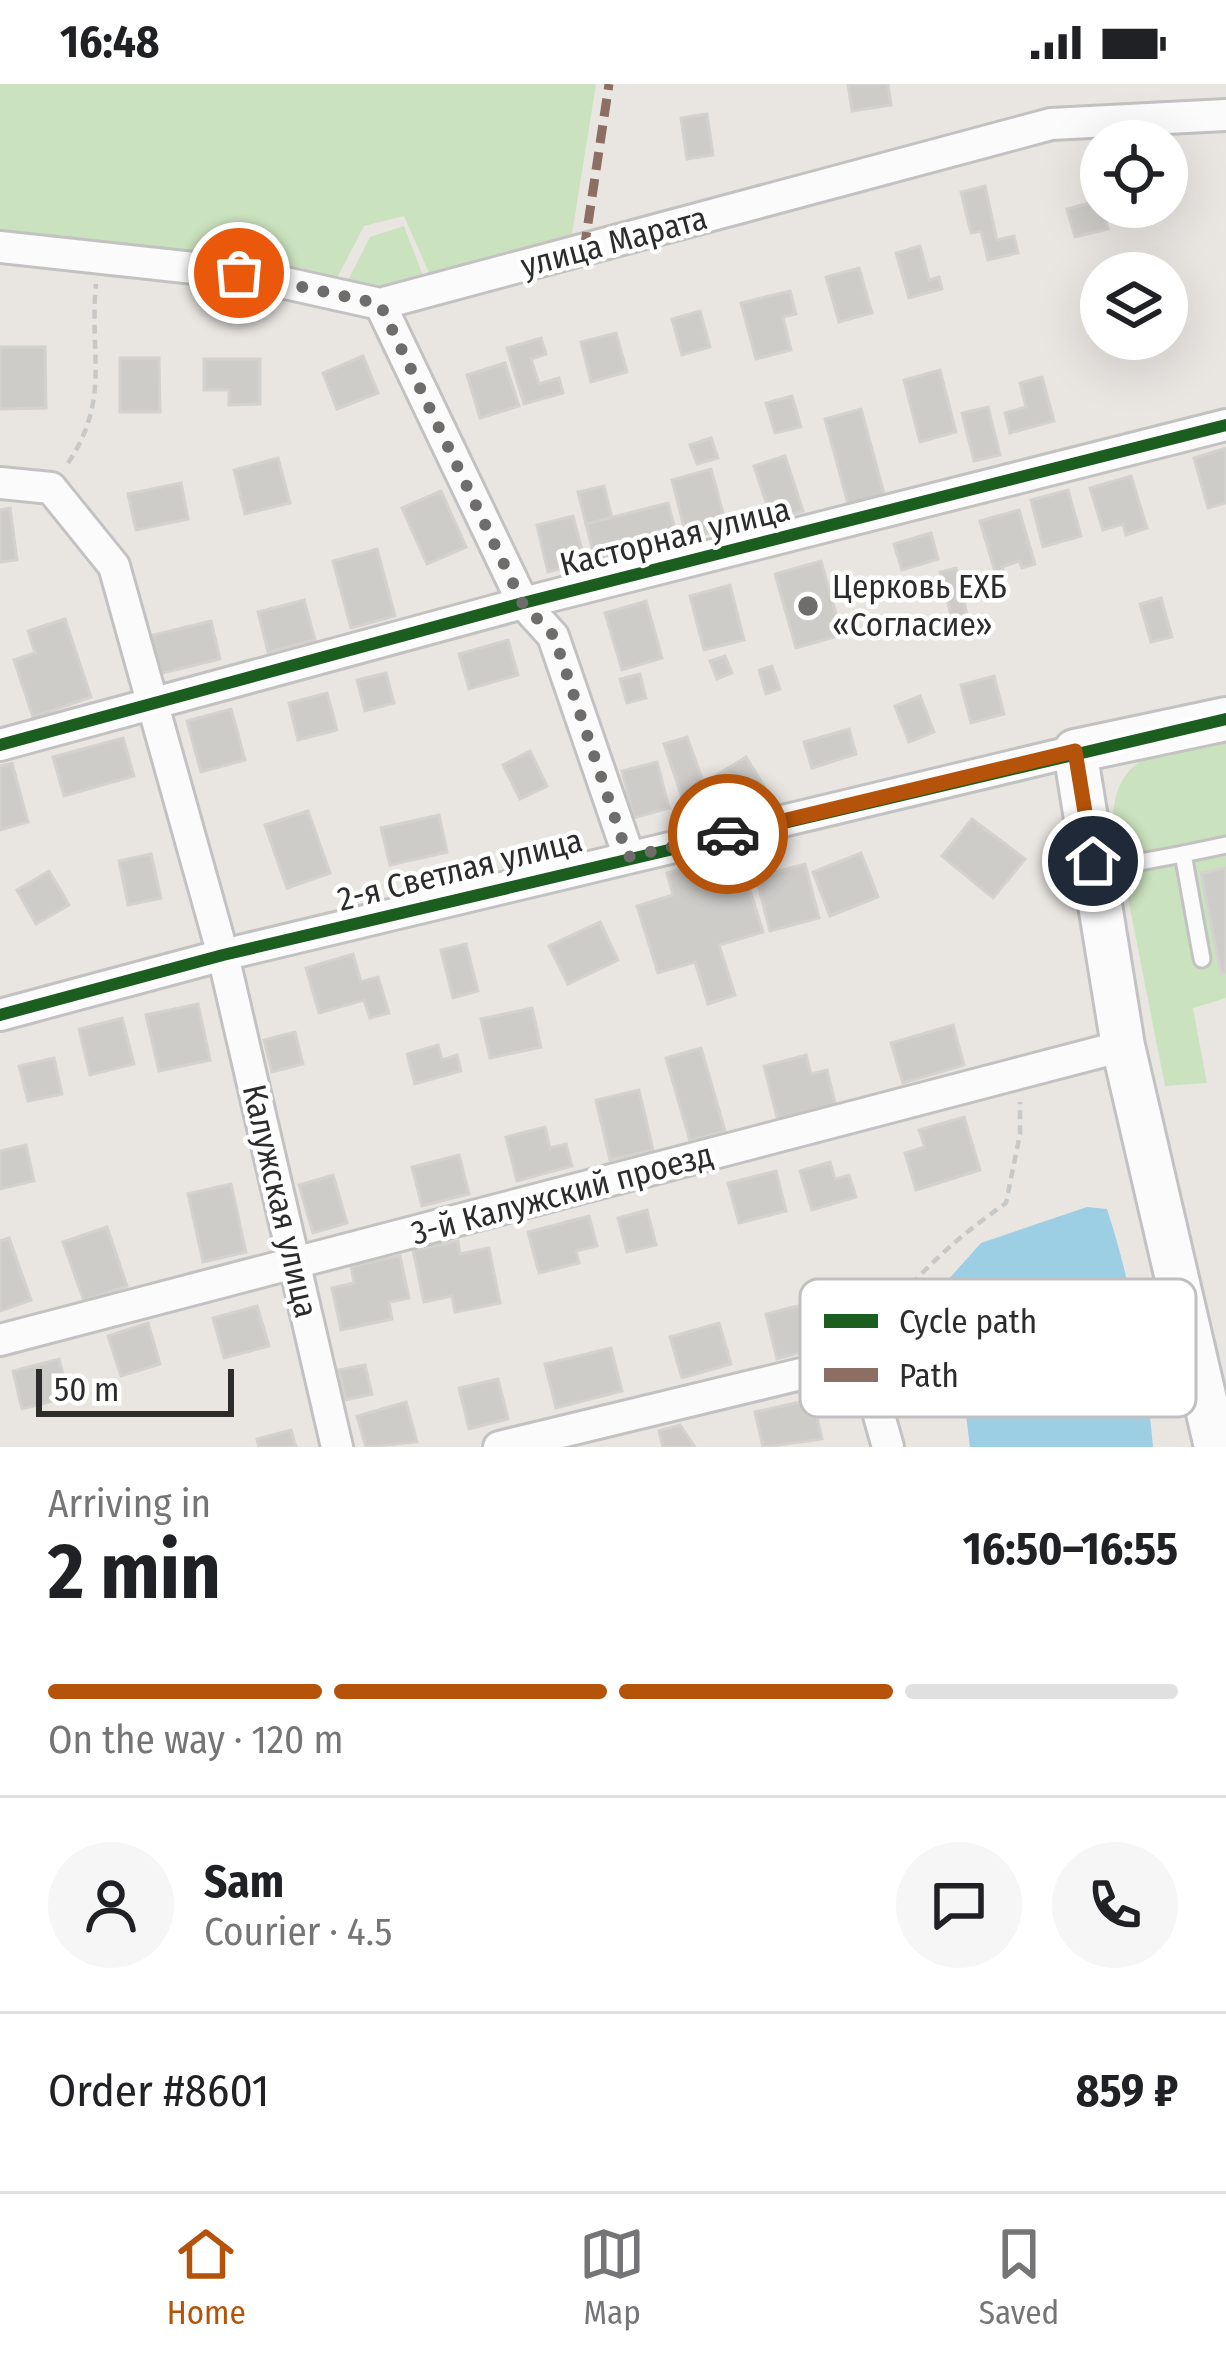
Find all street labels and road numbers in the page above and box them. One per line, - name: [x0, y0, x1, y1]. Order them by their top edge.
- street label: улица Марата: [516, 198, 712, 286]
- street label: Касторная улица: [556, 489, 794, 585]
- street label: 2-я Светлая улица: [334, 820, 586, 920]
- street label: Калужская улица: [234, 1080, 326, 1322]
- street label: 3-й Калужский проезд: [407, 1135, 717, 1253]

